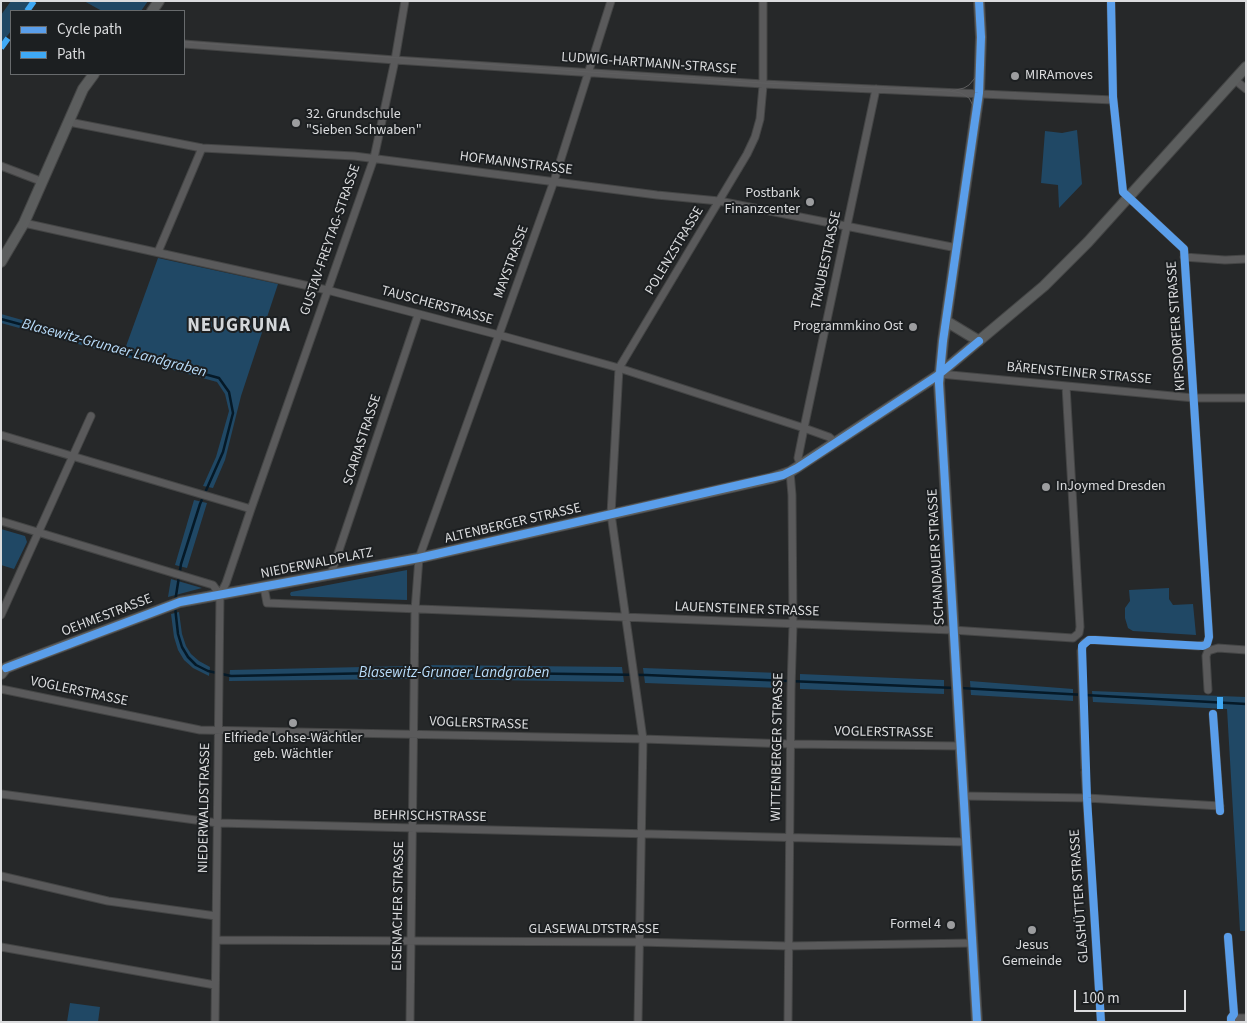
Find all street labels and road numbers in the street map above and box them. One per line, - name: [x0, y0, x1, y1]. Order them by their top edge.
- street label: LUDWIG-HARTMANN-STRASSE: [561, 49, 737, 79]
- street label: HOFMANNSTRASSE: [459, 149, 573, 179]
- street label: GUSTAV-FREYTAG-STRASSE: [297, 162, 365, 318]
- street label: POLENZSTRASSE: [642, 204, 708, 298]
- street label: TRAUBESTRASSE: [808, 209, 846, 311]
- street label: MAYSTRASSE: [491, 223, 533, 301]
- street label: KIPSDORFER STRASSE: [1164, 260, 1190, 392]
- street label: TAUSCHERSTRASSE: [379, 283, 495, 329]
- street label: BÄRENSTEINER STRASSE: [1006, 359, 1152, 389]
- street label: SCARIASTRASSE: [340, 392, 386, 488]
- street label: SCHANDAUER STRASSE: [925, 488, 949, 626]
- street label: ALTENBERGER STRASSE: [443, 500, 583, 548]
- street label: NIEDERWALDPLATZ: [259, 545, 375, 583]
- street label: OEHMESTRASSE: [59, 591, 155, 641]
- street label: LAUENSTEINER STRASSE: [674, 599, 820, 621]
- street label: WITTENBERGER STRASSE: [768, 672, 788, 822]
- street label: VOGLERSTRASSE: [29, 673, 129, 711]
- street label: VOGLERSTRASSE: [429, 714, 529, 734]
- street label: VOGLERSTRASSE: [834, 724, 934, 742]
- street label: NIEDERWALDSTRASSE: [195, 743, 215, 873]
- street label: BEHRISCHSTRASSE: [373, 808, 487, 826]
- street label: GLASHÜTTER STRASSE: [1067, 828, 1093, 964]
- street label: EISENACHER STRASSE: [389, 841, 409, 971]
- street label: GLASEWALDTSTRASSE: [529, 922, 659, 938]

